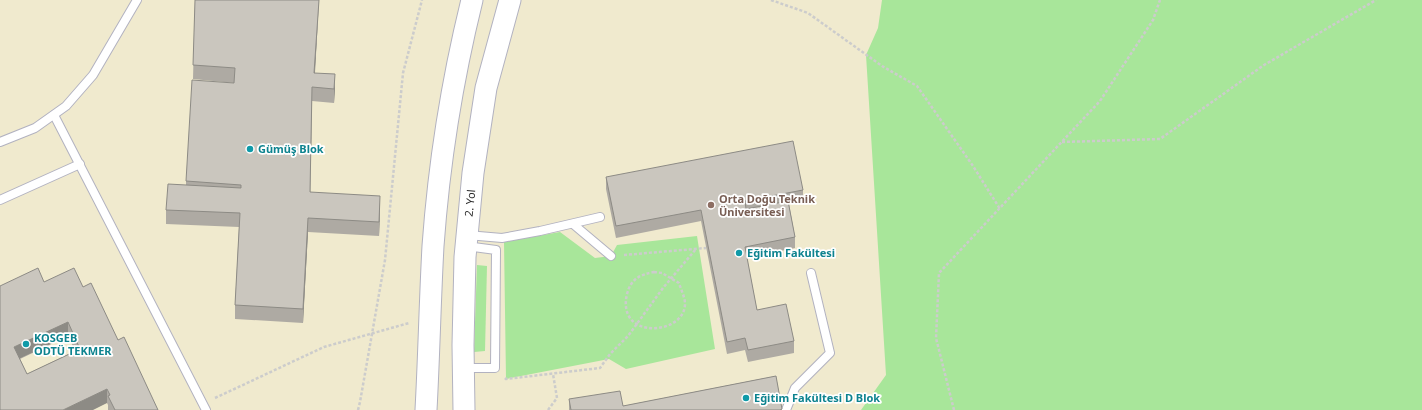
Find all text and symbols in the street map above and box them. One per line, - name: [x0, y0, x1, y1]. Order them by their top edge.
- place label: Gümüş Blok: [258, 141, 324, 156]
- marker: Gümüş Blok: [245, 144, 255, 154]
- street label: 2. Yol: [461, 189, 478, 217]
- place label: Orta Doğu Teknik Üniversitesi: [719, 191, 815, 219]
- marker: Orta Doğu Teknik Üniversitesi: [706, 200, 716, 210]
- place label: Eğitim Fakültesi: [747, 245, 835, 260]
- marker: Eğitim Fakültesi: [734, 248, 744, 258]
- place label: KOSGEB ODTÜ TEKMER: [34, 330, 112, 358]
- marker: KOSGEB ODTÜ TEKMER: [21, 339, 31, 349]
- place label: Eğitim Fakültesi D Blok: [754, 390, 880, 405]
- marker: Eğitim Fakültesi D Blok: [741, 393, 751, 403]

